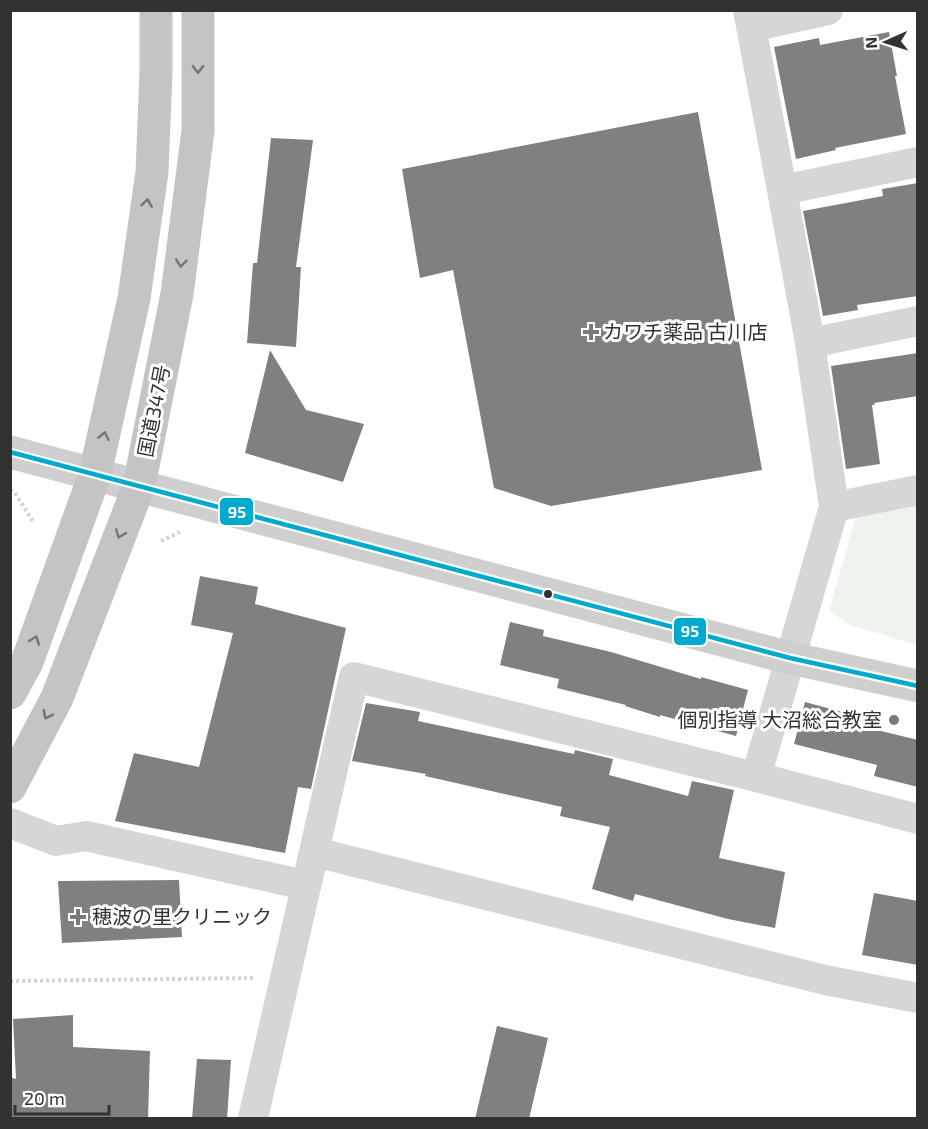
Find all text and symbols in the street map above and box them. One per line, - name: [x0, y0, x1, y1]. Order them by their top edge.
- north arrow: [856, 12, 916, 72]
- text: N: [861, 37, 880, 49]
- one-way arrow: [192, 64, 204, 73]
- one-way arrow: [141, 198, 153, 208]
- one-way arrow: [175, 258, 188, 268]
- place label: カワチ薬品 古川店: [603, 319, 767, 343]
- marker: カワチ薬品 古川店: [584, 325, 598, 339]
- street label: 国道347号: [132, 363, 174, 459]
- one-way arrow: [96, 431, 109, 441]
- line badge: 95: [219, 497, 254, 526]
- text: 95: [228, 502, 246, 521]
- one-way arrow: [115, 528, 127, 539]
- unlabelled marker: [542, 588, 554, 600]
- line badge: 95: [673, 617, 707, 646]
- text: 95: [681, 621, 699, 640]
- one-way arrow: [27, 635, 40, 646]
- place label: 個別指導 大沼総合教室: [678, 707, 882, 731]
- one-way arrow: [43, 709, 55, 720]
- marker: 個別指導 大沼総合教室: [887, 713, 901, 727]
- place label: 穂波の里クリニック: [92, 904, 272, 928]
- marker: 穂波の里クリニック: [69, 908, 87, 926]
- scale bar: [15, 1078, 110, 1116]
- text: 20 m: [24, 1087, 65, 1109]

